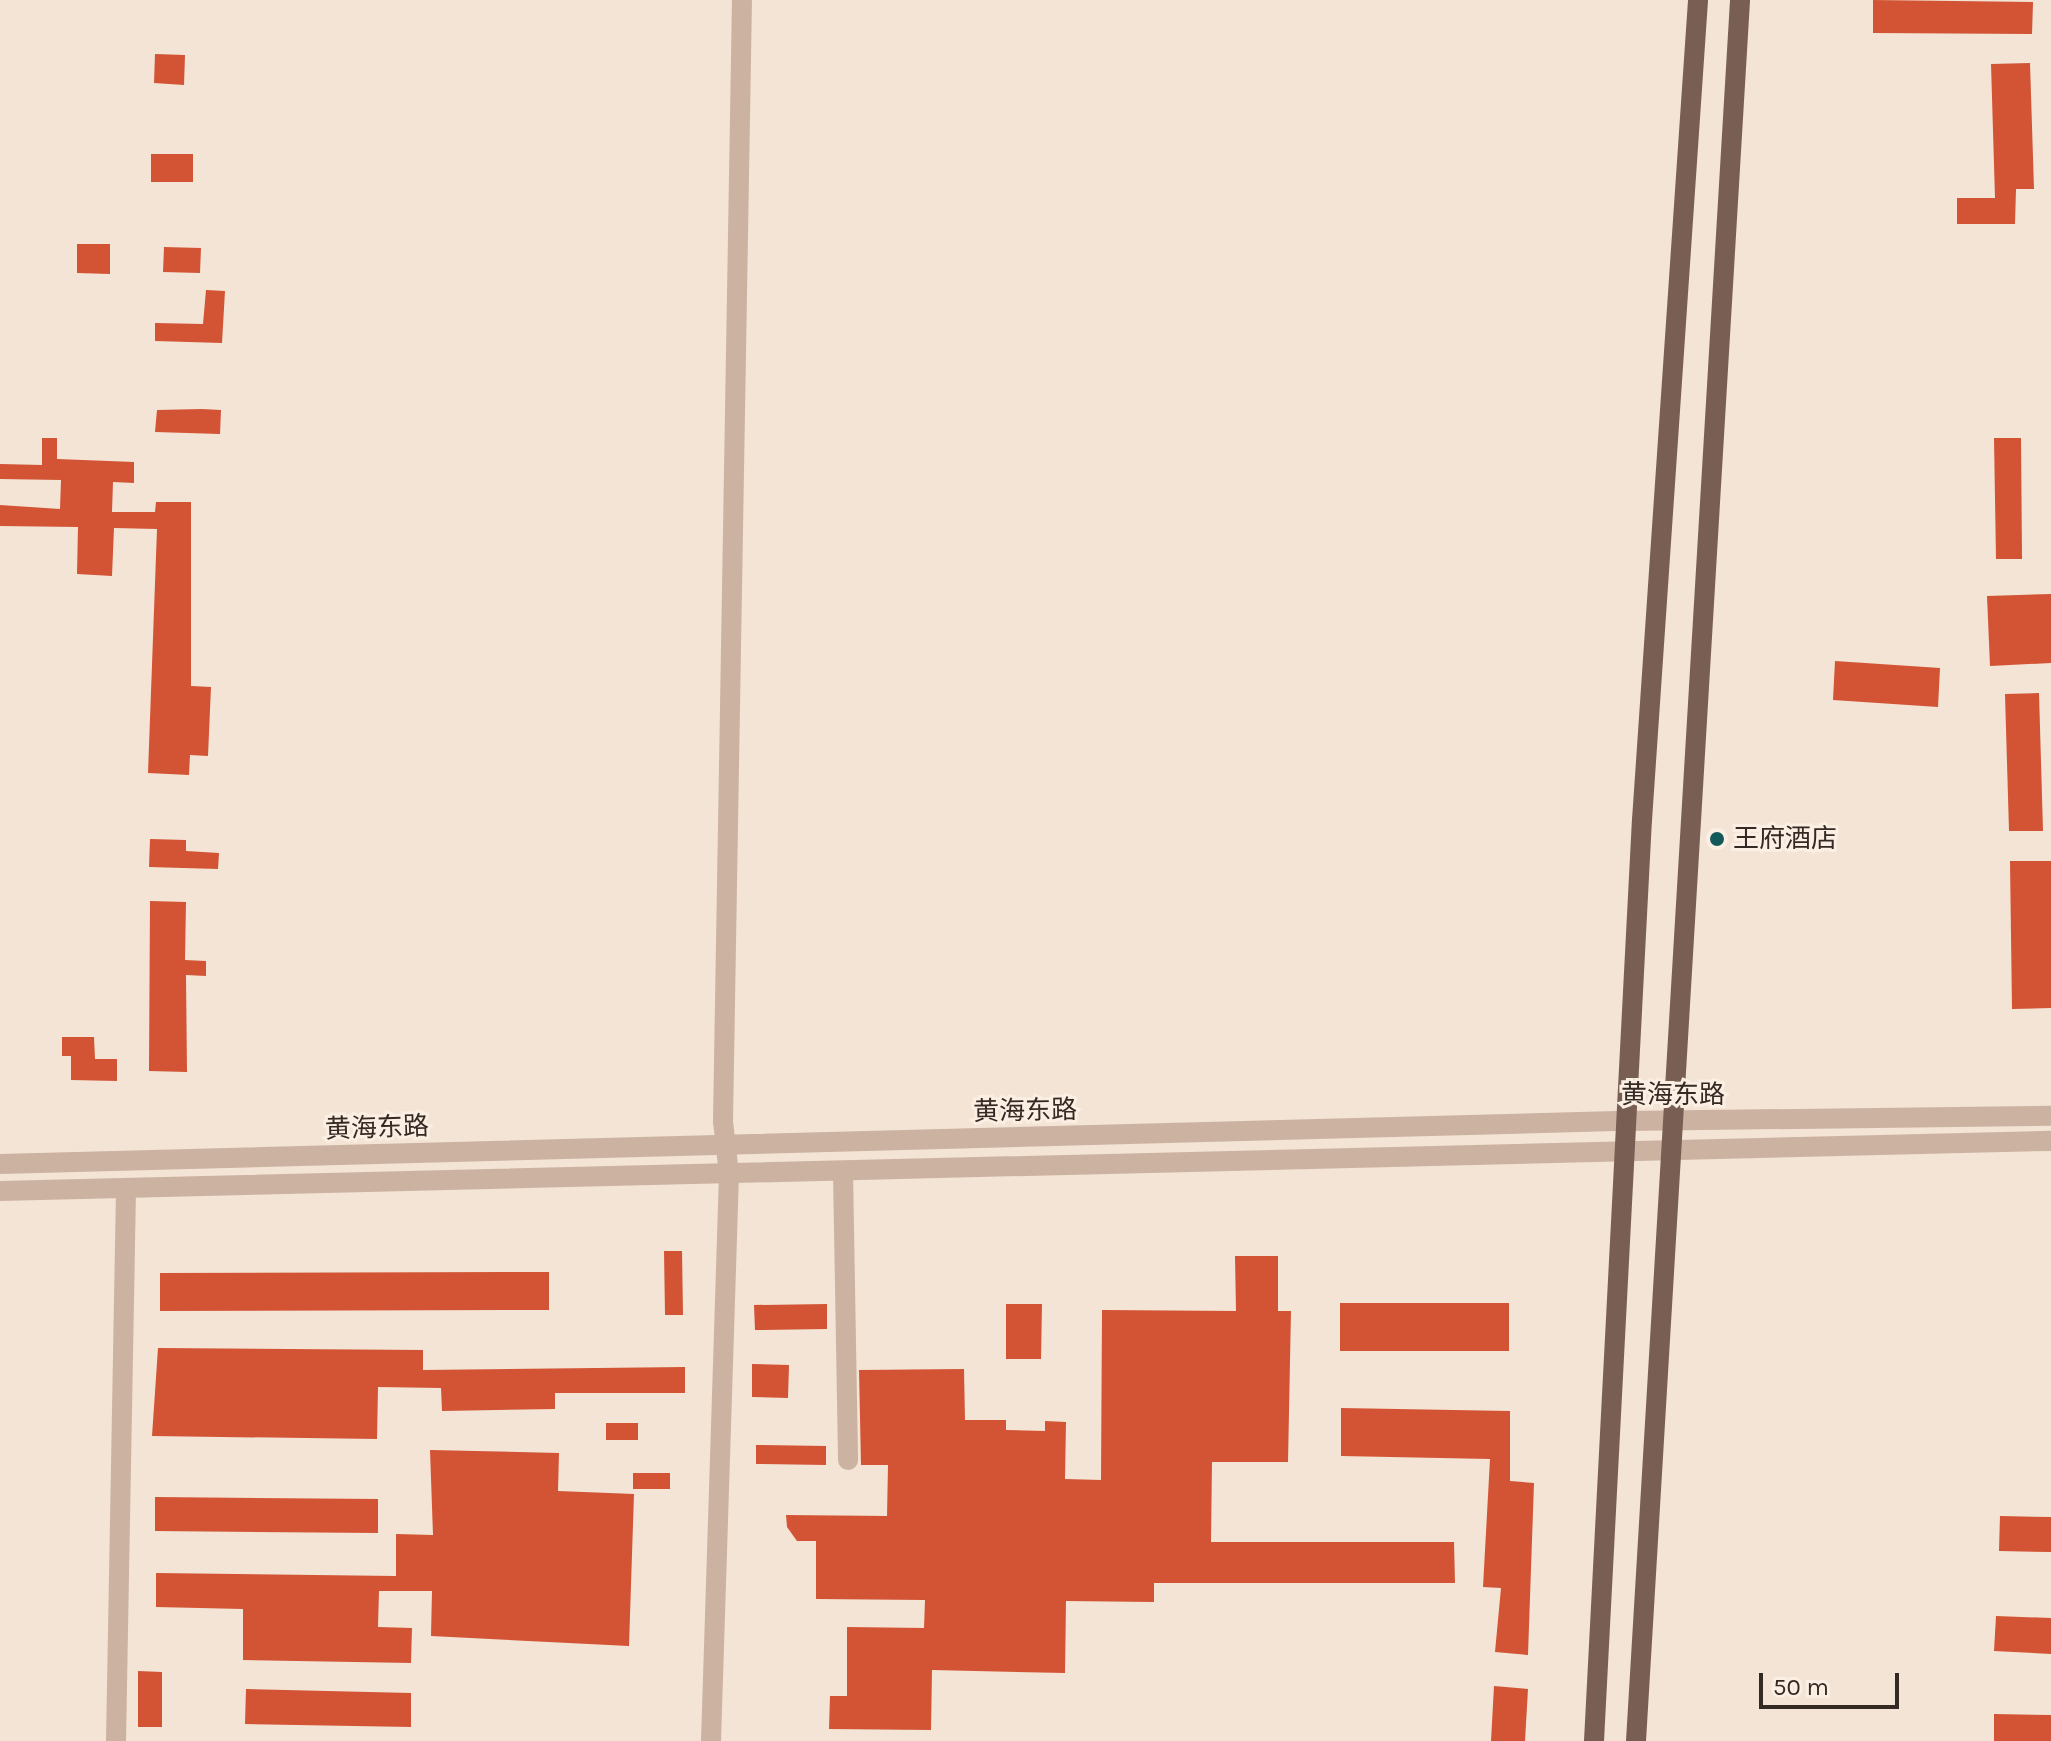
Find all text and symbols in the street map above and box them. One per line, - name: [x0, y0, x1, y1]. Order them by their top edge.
- place label: 王府酒店: [1733, 823, 1837, 855]
- marker: 王府酒店: [1708, 830, 1726, 848]
- street label: 黄海东路: [1621, 1079, 1725, 1111]
- street label: 黄海东路: [973, 1094, 1077, 1128]
- street label: 黄海东路: [324, 1111, 430, 1145]
- scale bar: [1763, 1657, 1903, 1707]
- text: 50 m: [1773, 1673, 1829, 1701]

